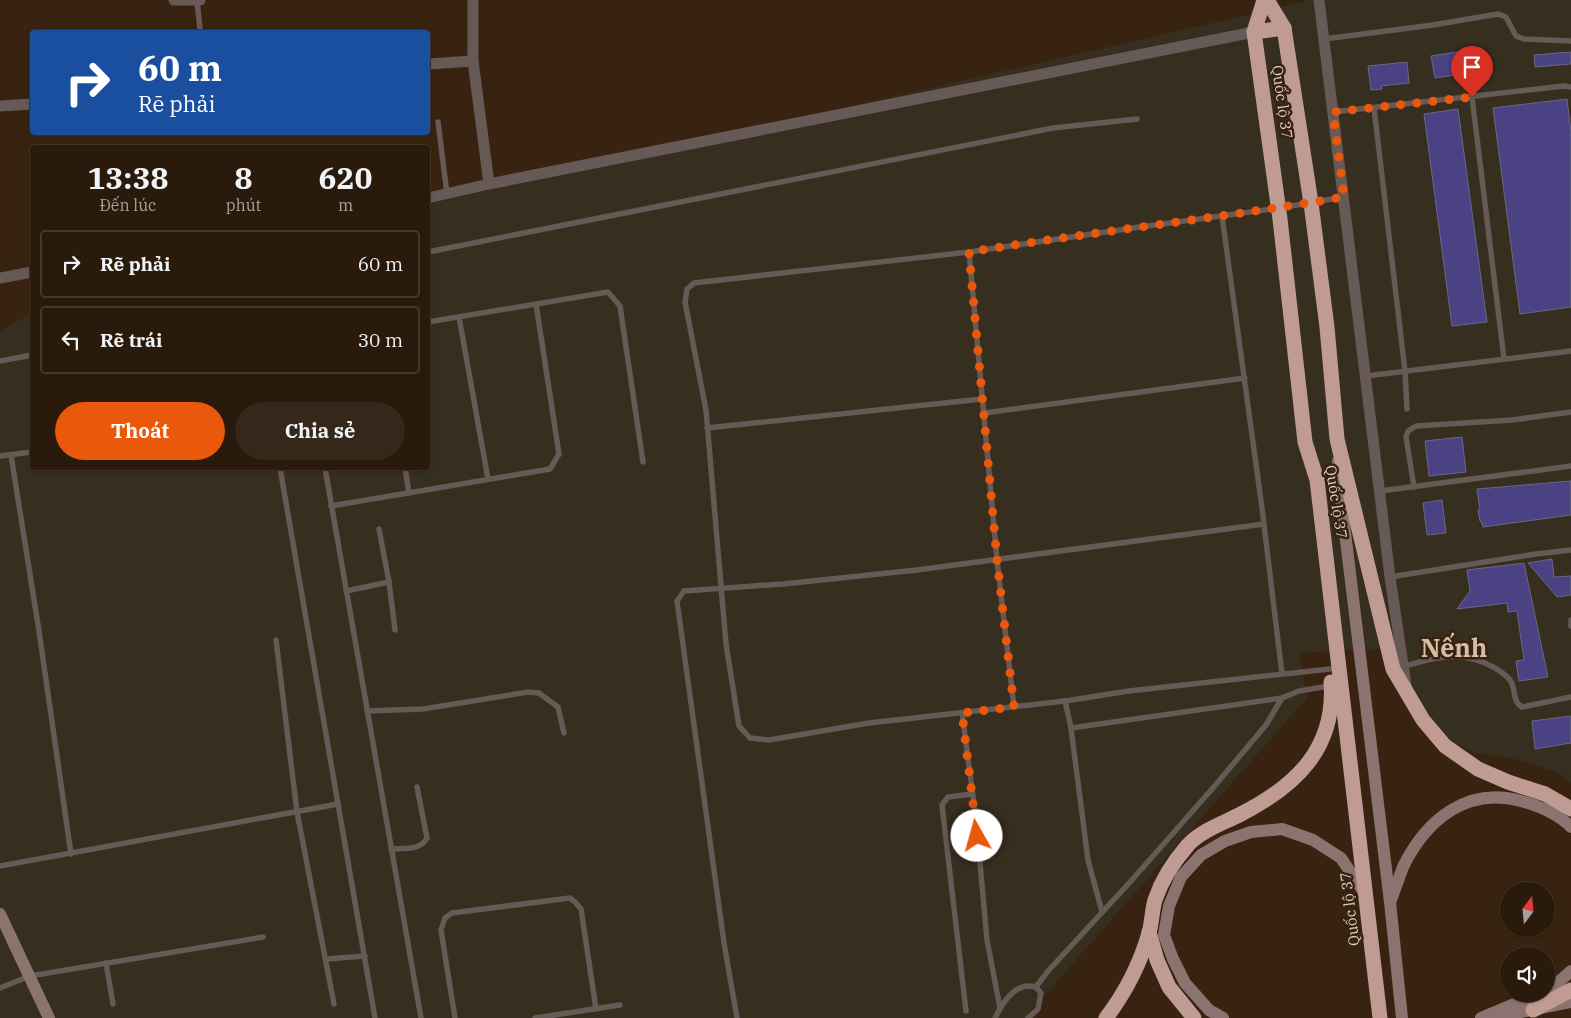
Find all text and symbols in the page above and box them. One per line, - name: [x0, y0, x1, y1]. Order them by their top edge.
- text: 60 m: [138, 45, 222, 91]
- pin: [1451, 46, 1493, 97]
- icon: right: [55, 50, 120, 115]
- icon: arrive: [1458, 53, 1486, 81]
- street label: Quốc lộ 37: [1268, 64, 1297, 140]
- text: Rẽ phải: [138, 89, 216, 118]
- text: 13:38: [87, 158, 168, 197]
- text: 8: [235, 158, 253, 197]
- text: 620: [319, 158, 373, 197]
- text: Đến lúc: [100, 195, 156, 215]
- text: phút: [226, 195, 261, 215]
- text: m: [338, 195, 353, 215]
- icon: right: [57, 250, 85, 278]
- text: Rẽ phải: [100, 252, 170, 276]
- text: 60 m: [358, 252, 403, 276]
- icon: left: [57, 326, 85, 354]
- text: Rẽ trái: [100, 328, 162, 352]
- text: 30 m: [358, 328, 403, 352]
- button: Thoát: [55, 402, 225, 460]
- button: Chia sẻ: [235, 402, 405, 460]
- street label: Quốc lộ 37: [1321, 464, 1352, 540]
- district label: Nếnh: [1421, 631, 1487, 664]
- position arrow: [950, 809, 1002, 861]
- street label: Quốc lộ 37: [1336, 871, 1363, 947]
- north arrow: [1500, 882, 1555, 938]
- map controls: [1500, 882, 1555, 1002]
- button: sound: [1500, 947, 1555, 1002]

